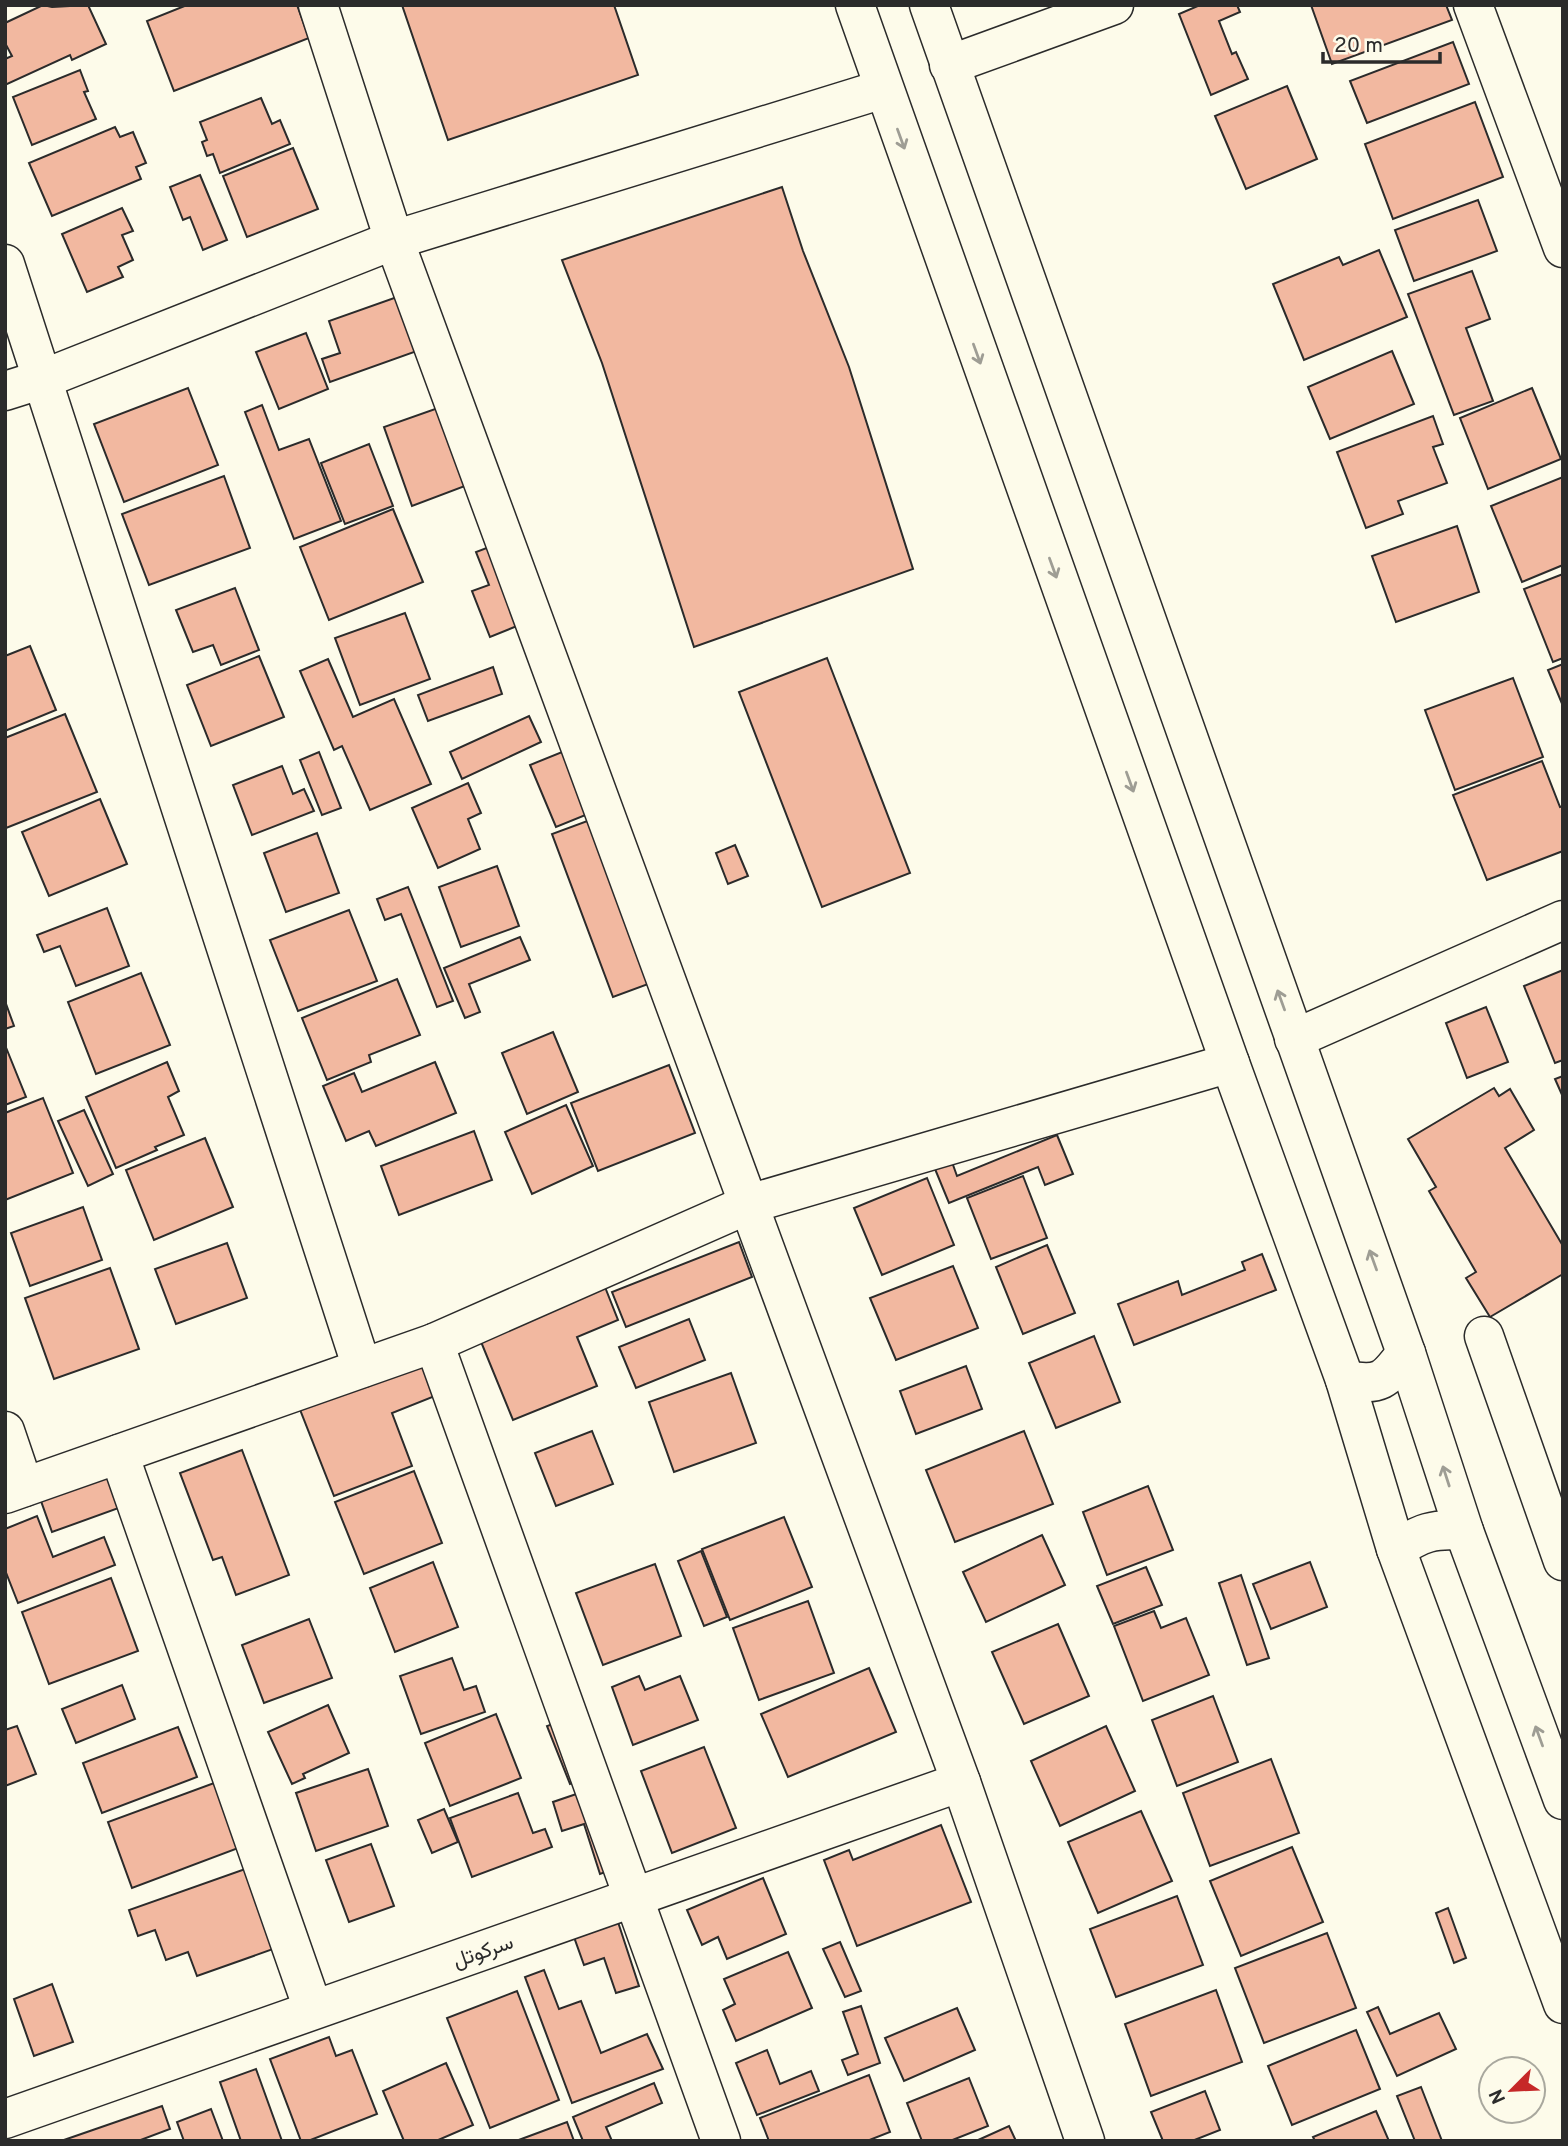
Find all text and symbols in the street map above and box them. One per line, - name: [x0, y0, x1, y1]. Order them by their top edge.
- scale bar: [1323, 21, 1440, 65]
- text: 20 m: [1334, 33, 1383, 60]
- one-way arrow: [896, 128, 908, 150]
- one-way arrow: [972, 342, 984, 364]
- one-way arrow: [1048, 556, 1061, 578]
- one-way arrow: [1125, 771, 1137, 793]
- one-way arrow: [1273, 989, 1286, 1011]
- one-way arrow: [1366, 1250, 1378, 1272]
- one-way arrow: [1439, 1465, 1452, 1487]
- one-way arrow: [1532, 1726, 1544, 1748]
- street label: سرکوتل: [450, 1929, 517, 1975]
- north arrow: [1477, 2055, 1547, 2125]
- text: N: [1485, 2085, 1512, 2107]

